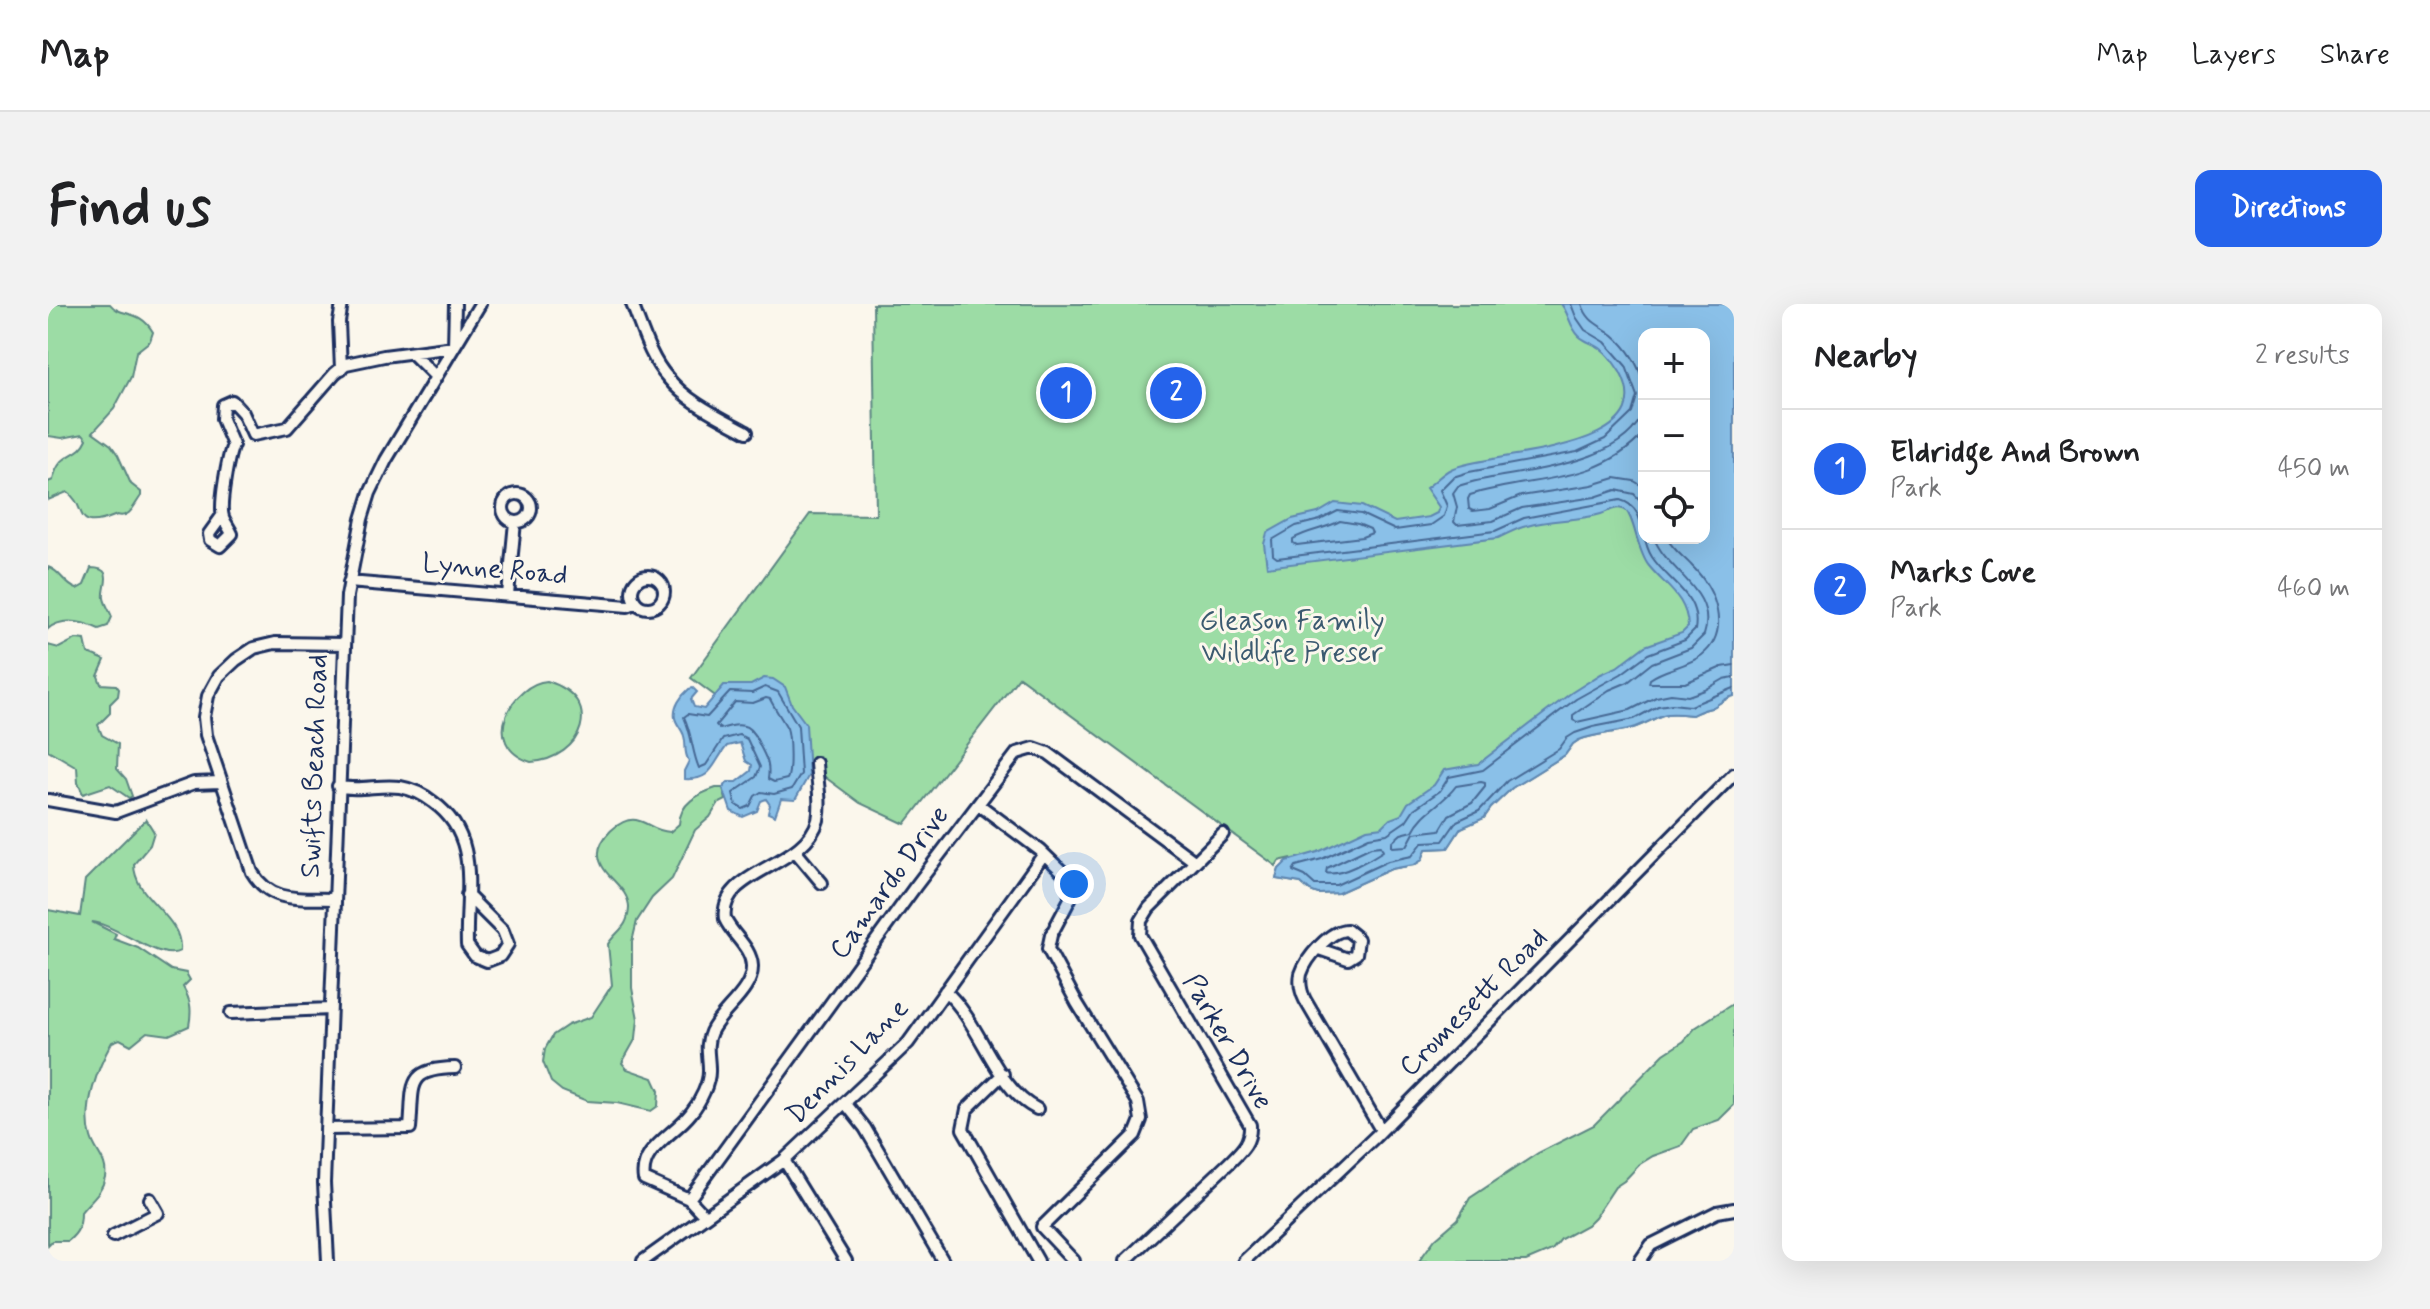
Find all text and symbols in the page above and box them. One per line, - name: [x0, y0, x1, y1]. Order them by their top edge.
- text: Map: [40, 31, 110, 80]
- text: Map: [2097, 37, 2148, 74]
- text: Layers: [2192, 37, 2276, 74]
- text: Share: [2320, 37, 2390, 74]
- button: Directions: [2195, 170, 2382, 247]
- text: Find us: [48, 172, 211, 245]
- map controls: [1638, 328, 1710, 544]
- button: +: [1638, 328, 1710, 400]
- text: Nearby: [1814, 334, 1918, 379]
- text: 2 results: [2255, 339, 2350, 373]
- pin: 1: [1040, 363, 1092, 423]
- pin: 2: [1150, 363, 1202, 423]
- button: −: [1638, 400, 1710, 472]
- text: Eldridge And Brown: [1890, 433, 2140, 472]
- text: 1: [1834, 452, 1846, 486]
- text: 450 m: [2278, 452, 2350, 486]
- button: locate: [1638, 472, 1710, 544]
- text: Park: [1890, 472, 1942, 506]
- street label: Lynne Road: [421, 545, 569, 595]
- text: Marks Cove: [1890, 553, 2036, 592]
- text: 2: [1834, 572, 1846, 606]
- text: 460 m: [2277, 572, 2350, 606]
- text: Park: [1890, 592, 1942, 626]
- park label: Gleason Family Wildlife Preser: [1199, 603, 1385, 672]
- street label: Swifts Beach Road: [293, 653, 337, 879]
- street label: Camardo Drive: [822, 799, 958, 967]
- your location: [1054, 864, 1094, 904]
- street label: Cromesett Road: [1392, 921, 1556, 1085]
- street label: Parker Drive: [1173, 967, 1281, 1117]
- street label: Dennis Lane: [778, 991, 918, 1133]

